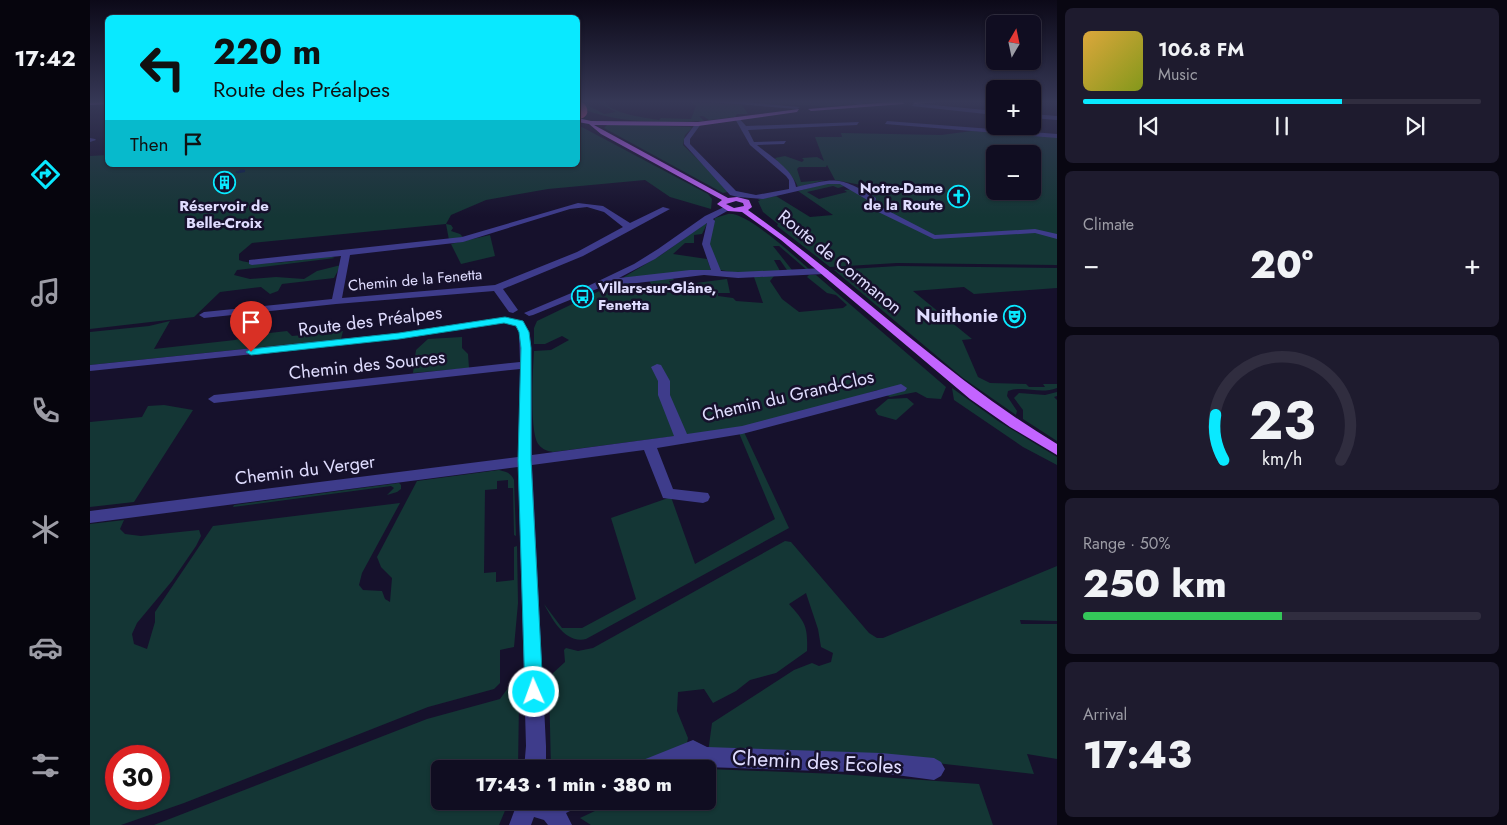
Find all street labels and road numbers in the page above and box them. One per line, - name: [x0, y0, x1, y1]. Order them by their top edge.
- street label: Route de Cormanon: [772, 204, 908, 320]
- street label: Chemin de la Fenetta: [347, 263, 483, 297]
- street label: Route des Préalpes: [297, 299, 443, 343]
- street label: Chemin des Sources: [288, 344, 446, 386]
- street label: Chemin du Grand-Clos: [700, 364, 876, 428]
- street label: Chemin du Verger: [233, 448, 377, 491]
- street label: Chemin des Ecoles: [731, 743, 903, 781]

